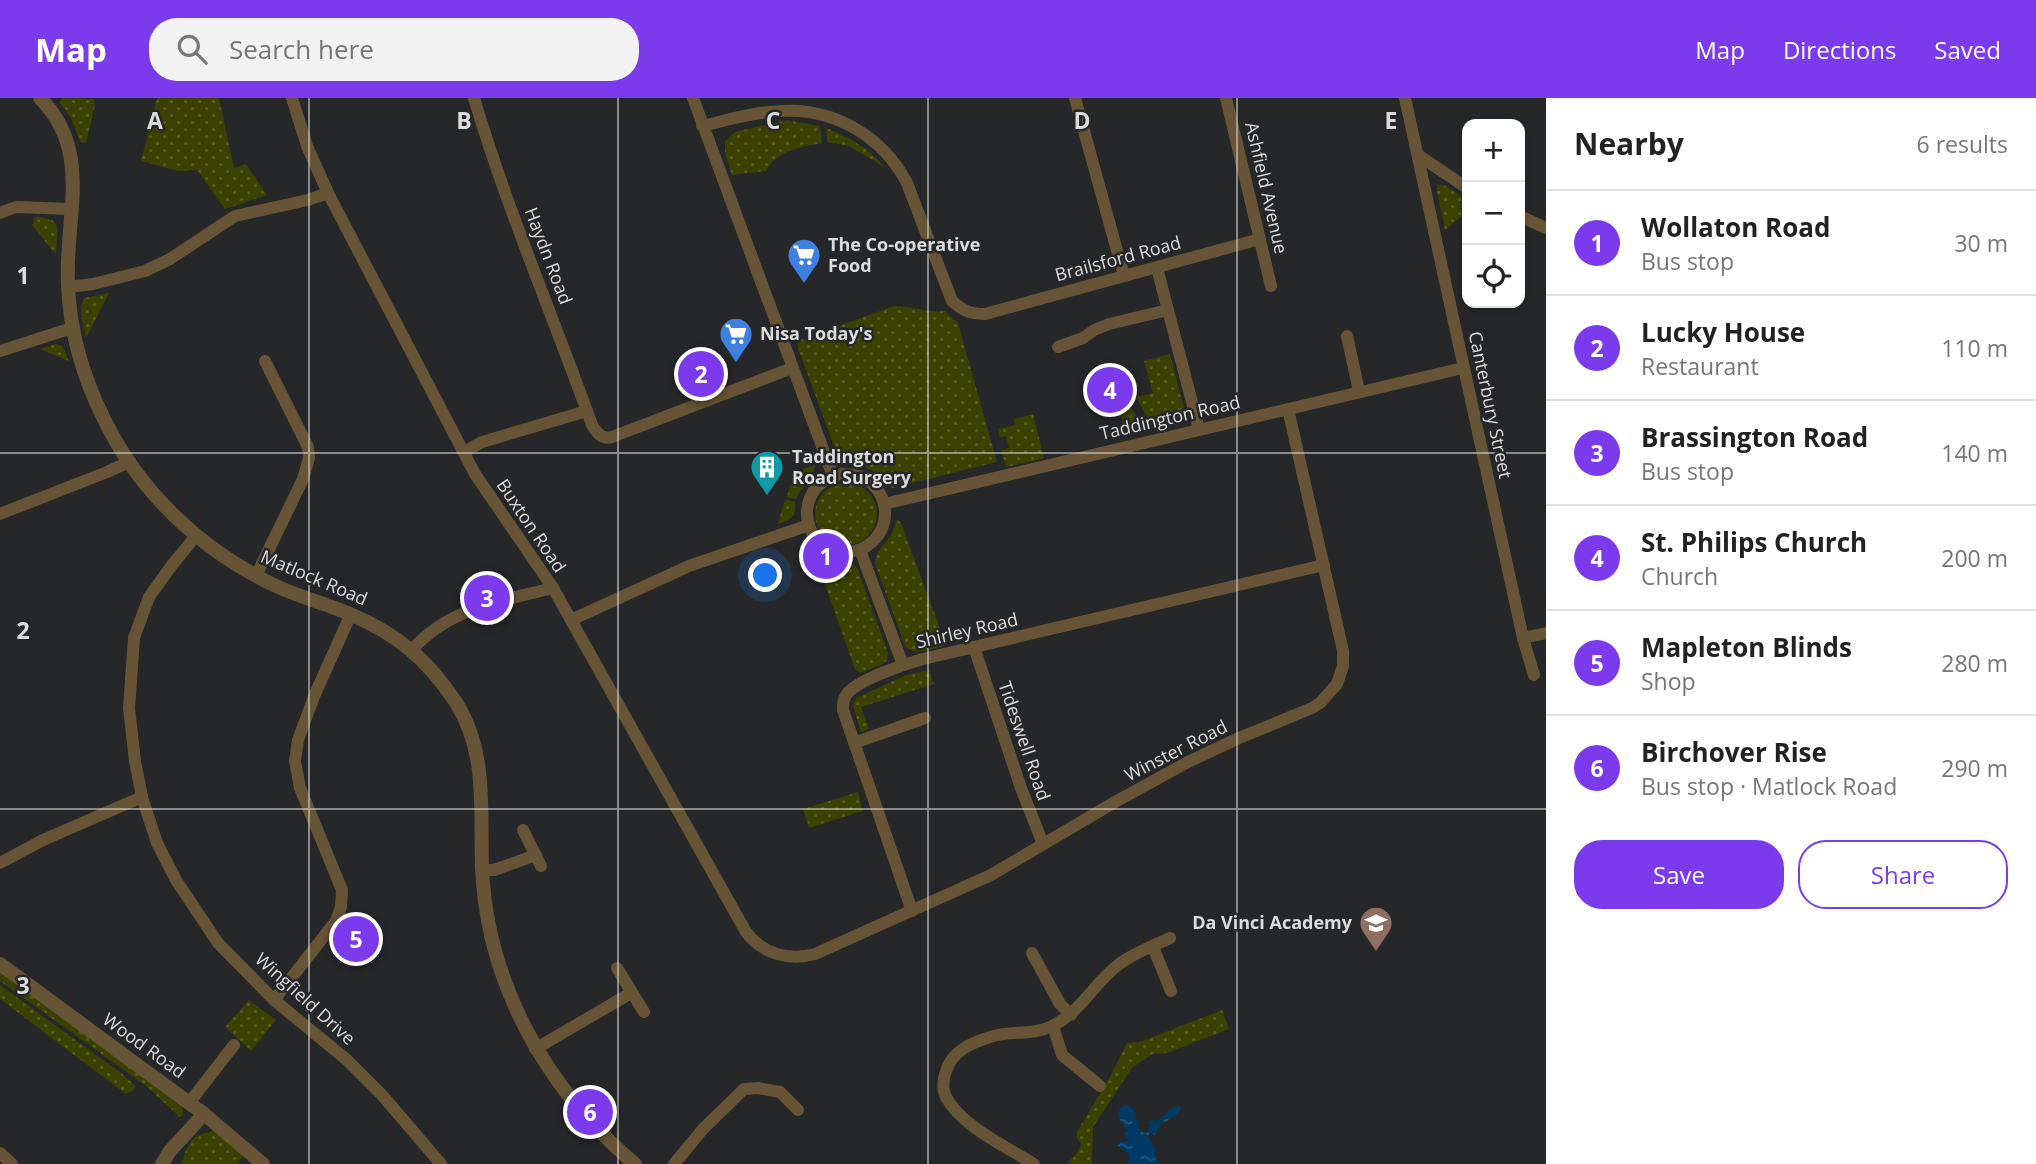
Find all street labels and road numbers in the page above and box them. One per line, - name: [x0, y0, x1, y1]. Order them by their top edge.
- street label: Ashfield Avenue: [1240, 119, 1294, 256]
- street label: Haydn Road: [519, 204, 578, 308]
- street label: Brailsford Road: [1052, 230, 1183, 286]
- street label: Canterbury Street: [1464, 329, 1518, 480]
- street label: Taddington Road: [1097, 389, 1242, 445]
- street label: Buxton Road: [492, 474, 572, 577]
- street label: Matlock Road: [257, 544, 371, 610]
- street label: Shirley Road: [913, 607, 1020, 653]
- street label: Tideswell Road: [993, 678, 1057, 804]
- street label: Winster Road: [1120, 714, 1231, 786]
- street label: Wingfield Drive: [250, 947, 361, 1050]
- street label: Wood Road: [98, 1007, 191, 1083]

